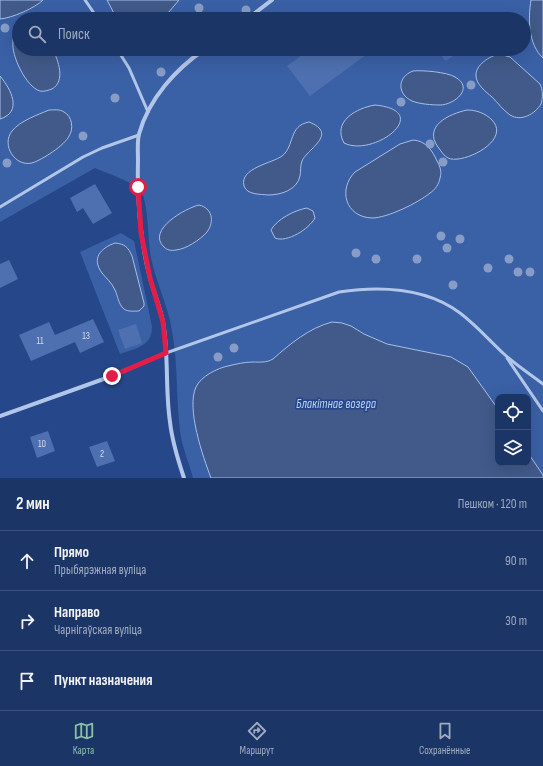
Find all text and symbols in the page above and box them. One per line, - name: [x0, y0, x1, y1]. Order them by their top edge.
- search box: [12, 12, 531, 56]
- icon: search: [26, 23, 48, 45]
- text: Поиск: [58, 25, 90, 44]
- route start: [129, 178, 147, 196]
- house number: 13: [82, 330, 90, 342]
- house number: 11: [37, 335, 44, 347]
- route end: [103, 367, 121, 385]
- map controls: [495, 394, 531, 466]
- button: locate: [495, 394, 531, 430]
- water label: Блакітнае возера: [296, 396, 377, 412]
- button: layers: [495, 430, 531, 466]
- house number: 10: [38, 438, 46, 450]
- house number: 2: [100, 448, 104, 460]
- text: 2 мин: [16, 494, 50, 514]
- text: Пешком · 120 m: [458, 496, 527, 512]
- text: Прямо: [54, 543, 89, 562]
- icon: ahead: [16, 550, 38, 572]
- text: 90 m: [505, 553, 527, 569]
- text: Прыбярэжная вуліца: [54, 562, 146, 578]
- text: Направо: [54, 603, 100, 622]
- icon: right: [16, 610, 38, 632]
- text: 30 m: [505, 613, 527, 629]
- text: Чарнігаўская вуліца: [54, 622, 142, 638]
- icon: arrive: [16, 670, 38, 692]
- text: Пункт назначения: [54, 671, 152, 690]
- tab: Карта: [73, 720, 95, 757]
- tab: Маршрут: [240, 720, 274, 757]
- tab: Сохранённые: [419, 720, 470, 757]

